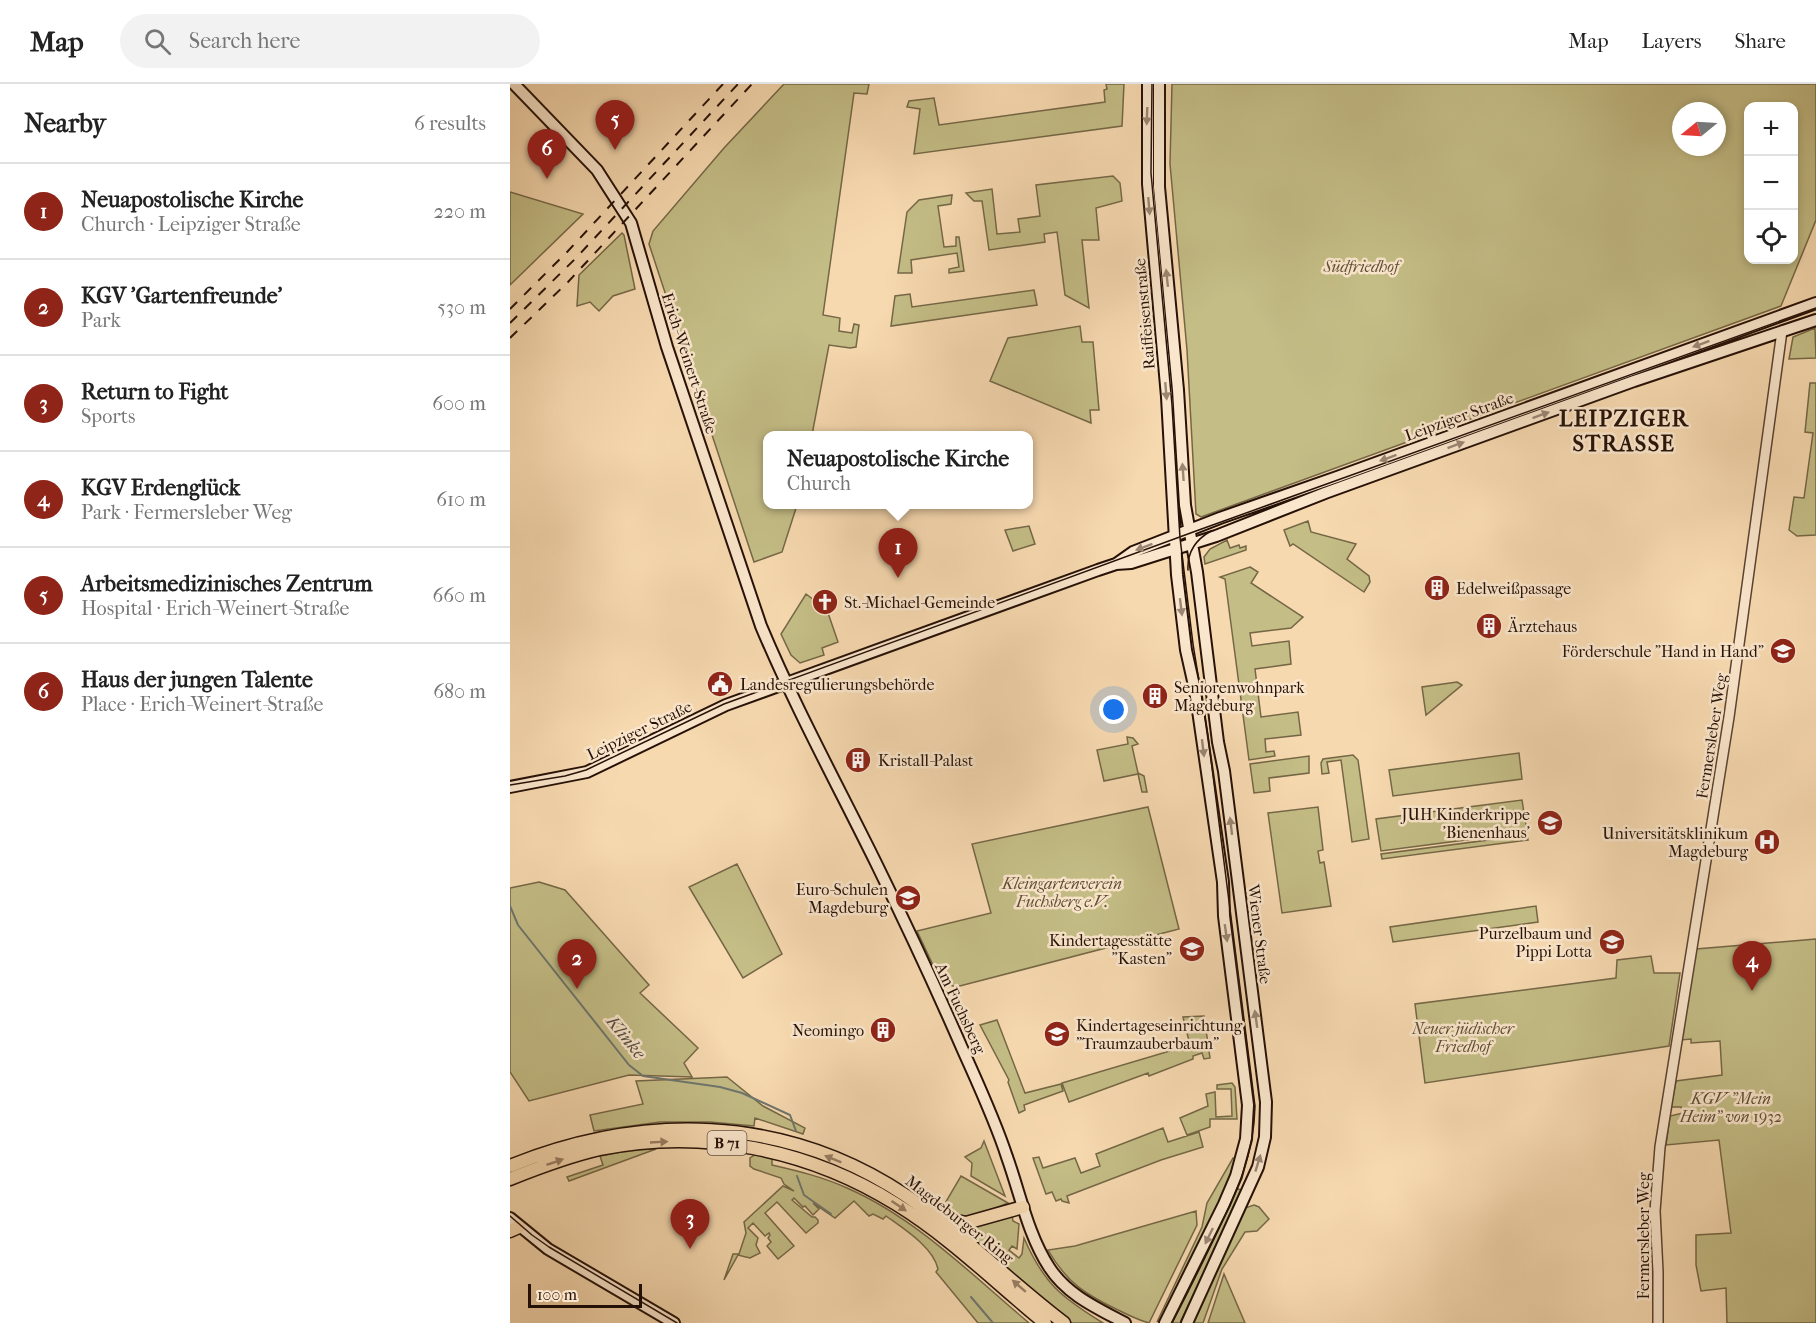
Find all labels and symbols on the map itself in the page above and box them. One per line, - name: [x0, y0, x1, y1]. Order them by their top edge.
- pin: 5: [596, 100, 634, 150]
- north arrow: [1672, 102, 1726, 156]
- one-way arrow: [1143, 106, 1152, 125]
- pin: 6: [528, 130, 567, 179]
- one-way arrow: [1145, 196, 1154, 215]
- street label: Raiffeisenstraße: [1130, 257, 1159, 370]
- park label: Südfriedhof: [1322, 257, 1402, 276]
- one-way arrow: [1163, 268, 1172, 287]
- street label: Erich-Weinert-Straße: [658, 290, 721, 436]
- one-way arrow: [1692, 340, 1710, 350]
- one-way arrow: [1162, 381, 1171, 400]
- street label: Leipziger Straße: [1402, 388, 1516, 445]
- district label: LEIPZIGER STRASSE: [1559, 406, 1690, 457]
- one-way arrow: [1533, 410, 1551, 420]
- one-way arrow: [1448, 440, 1466, 450]
- one-way arrow: [1379, 454, 1397, 464]
- one-way arrow: [1178, 463, 1188, 482]
- pin: 1: [878, 528, 918, 578]
- one-way arrow: [1135, 543, 1153, 553]
- building icon: Edelweißpassage: [1422, 573, 1452, 603]
- place label: Edelweißpassage: [1456, 579, 1571, 598]
- church icon: St.-Michael-Gemeinde: [810, 587, 840, 617]
- place label: St.-Michael-Gemeinde: [844, 593, 995, 612]
- one-way arrow: [1176, 597, 1185, 616]
- building icon: Ärztehaus: [1474, 611, 1504, 641]
- place label: Ärztehaus: [1507, 617, 1577, 636]
- school or university icon: Förderschule "Hand in Hand": [1768, 636, 1798, 666]
- place label: Förderschule "Hand in Hand": [1562, 642, 1764, 661]
- public building icon: Landesregulierungsbehörde: [705, 669, 735, 699]
- street label: Fermersleber Weg: [1692, 671, 1731, 800]
- place label: Landesregulierungsbehörde: [740, 675, 934, 694]
- place label: Seniorenwohnpark Magdeburg: [1174, 678, 1305, 715]
- building icon: Seniorenwohnpark Magdeburg: [1140, 681, 1170, 711]
- your location: [1099, 695, 1128, 724]
- street label: Leipziger Straße: [584, 697, 695, 764]
- one-way arrow: [1198, 738, 1207, 757]
- building icon: Kristall-Palast: [843, 745, 873, 775]
- place label: Kristall-Palast: [878, 751, 974, 770]
- place label: JUH Kinderkrippe 'Bienenhaus': [1399, 805, 1530, 842]
- school or university icon: JUH Kinderkrippe 'Bienenhaus': [1535, 808, 1565, 838]
- one-way arrow: [1226, 816, 1236, 835]
- place label: Universitätsklinikum Magdeburg: [1602, 824, 1749, 861]
- hospital icon: Universitätsklinikum Magdeburg: [1752, 827, 1782, 857]
- park label: Kleingartenverein Fuchsberg e.V.: [1001, 874, 1122, 911]
- place label: Euro-Schulen Magdeburg: [796, 880, 889, 917]
- street label: Wiener Straße: [1244, 882, 1275, 985]
- school or university icon: Euro-Schulen Magdeburg: [893, 883, 923, 913]
- one-way arrow: [1222, 924, 1231, 943]
- place label: Purzelbaum und Pippi Lotta: [1479, 924, 1593, 961]
- school or university icon: Purzelbaum und Pippi Lotta: [1597, 927, 1627, 957]
- place label: Kindertagesstätte "Kasten": [1049, 931, 1172, 968]
- school or university icon: Kindertagesstätte "Kasten": [1177, 934, 1207, 964]
- pin: 2: [558, 940, 596, 989]
- pin: 4: [1732, 942, 1772, 991]
- street label: Am Fuchsberg: [931, 959, 990, 1057]
- one-way arrow: [1252, 1009, 1261, 1028]
- water label: Klinke: [601, 1010, 650, 1064]
- building icon: Neomingo: [868, 1015, 898, 1045]
- place label: Kindertageseinrichtung "Traumzauberbaum": [1076, 1016, 1243, 1053]
- school or university icon: Kindertageseinrichtung "Traumzauberbaum": [1042, 1019, 1072, 1049]
- park label: Neuer jüdischer Friedhof: [1411, 1019, 1516, 1056]
- place label: Neomingo: [792, 1021, 864, 1040]
- park label: KGV "Mein Heim" von 1932: [1679, 1089, 1782, 1126]
- road number: B 71: [708, 1131, 746, 1155]
- one-way arrow: [649, 1137, 668, 1146]
- one-way arrow: [824, 1153, 842, 1163]
- one-way arrow: [1254, 1154, 1264, 1172]
- one-way arrow: [546, 1157, 564, 1166]
- street label: Magdeburger Ring: [902, 1171, 1018, 1268]
- street label: Fermersleber Weg: [1634, 1172, 1653, 1299]
- pin: 3: [670, 1200, 710, 1249]
- one-way arrow: [891, 1200, 907, 1211]
- one-way arrow: [1204, 1228, 1213, 1245]
- one-way arrow: [1012, 1280, 1027, 1293]
- scale bar: [528, 1281, 642, 1308]

